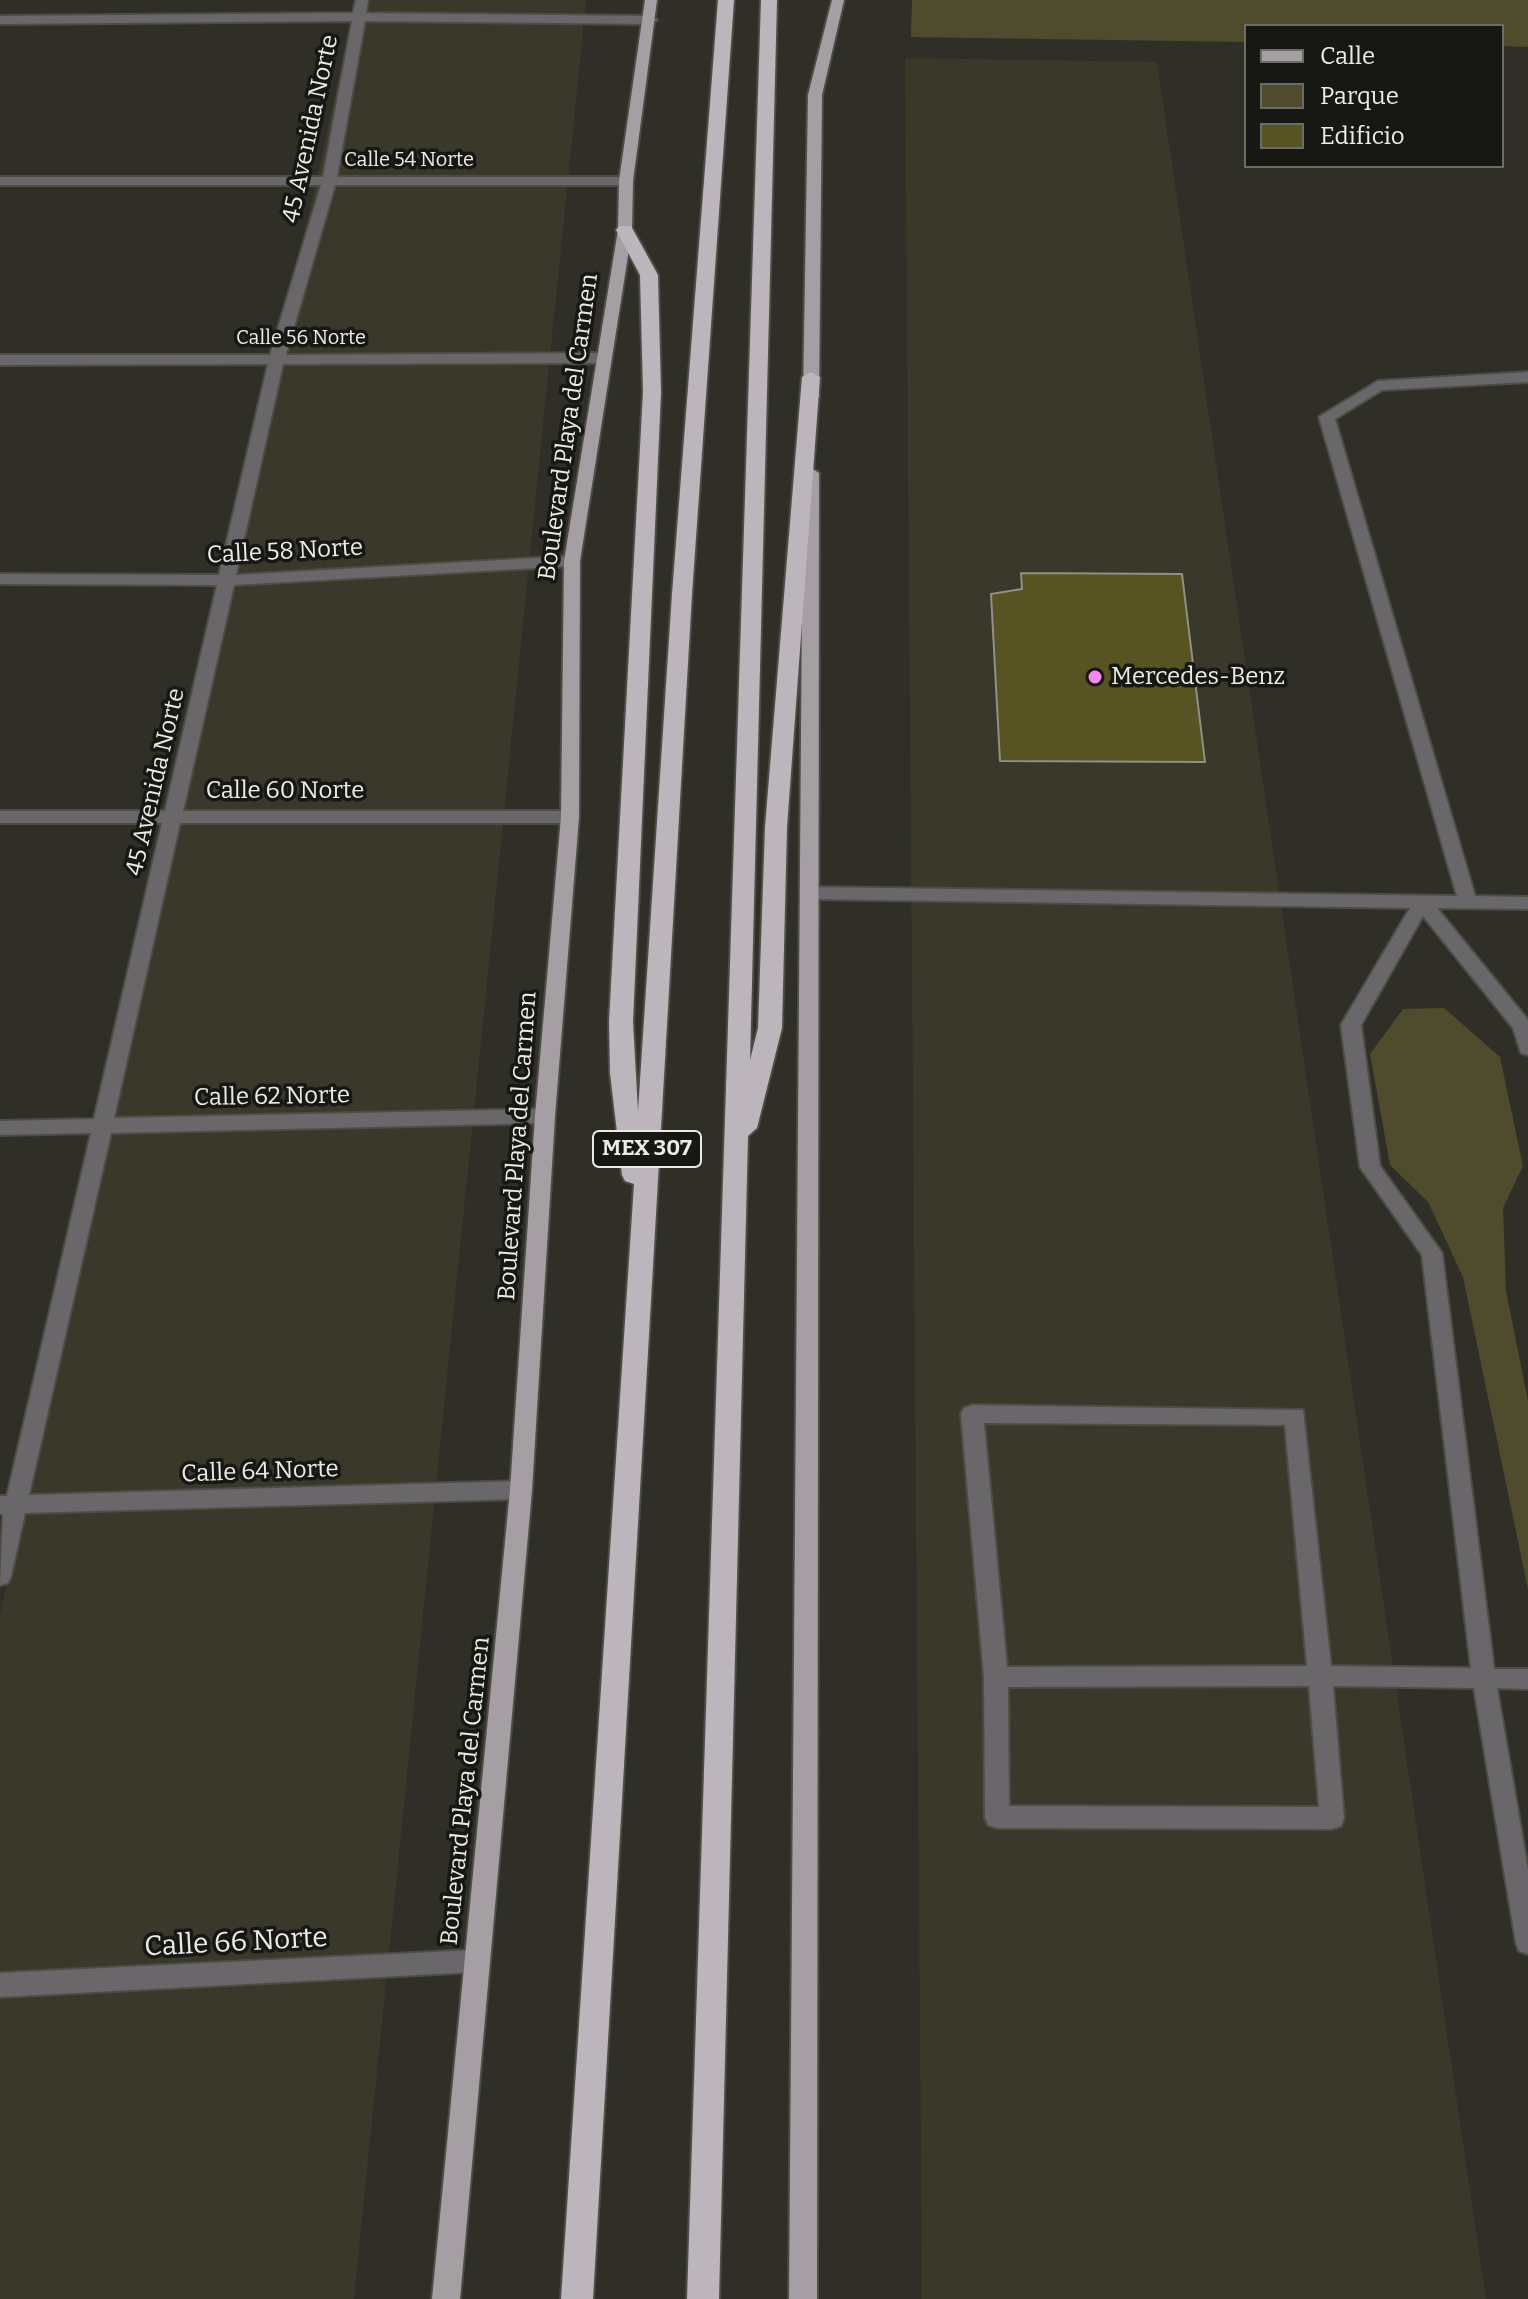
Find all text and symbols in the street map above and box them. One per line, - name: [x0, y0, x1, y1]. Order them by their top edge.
- legend: [1244, 24, 1504, 168]
- street label: 45 Avenida Norte: [277, 32, 345, 226]
- text: Calle: [1320, 42, 1375, 70]
- text: Parque: [1320, 82, 1399, 110]
- text: Edificio: [1320, 122, 1405, 150]
- street label: Calle 54 Norte: [344, 148, 474, 172]
- street label: Boulevard Playa del Carmen: [533, 272, 605, 582]
- street label: Calle 56 Norte: [236, 326, 366, 350]
- street label: Calle 58 Norte: [206, 534, 364, 570]
- place label: Mercedes-Benz: [1111, 663, 1285, 691]
- marker: Mercedes-Benz: [1086, 668, 1104, 686]
- street label: 45 Avenida Norte: [120, 685, 192, 879]
- street label: Calle 60 Norte: [206, 777, 364, 805]
- street label: Boulevard Playa del Carmen: [493, 991, 543, 1301]
- street label: Calle 62 Norte: [194, 1081, 350, 1113]
- road number: MEX 307: [593, 1131, 701, 1167]
- street label: Calle 64 Norte: [181, 1455, 339, 1489]
- street label: Boulevard Playa del Carmen: [435, 1636, 497, 1946]
- street label: Calle 66 Norte: [143, 1921, 329, 1965]

